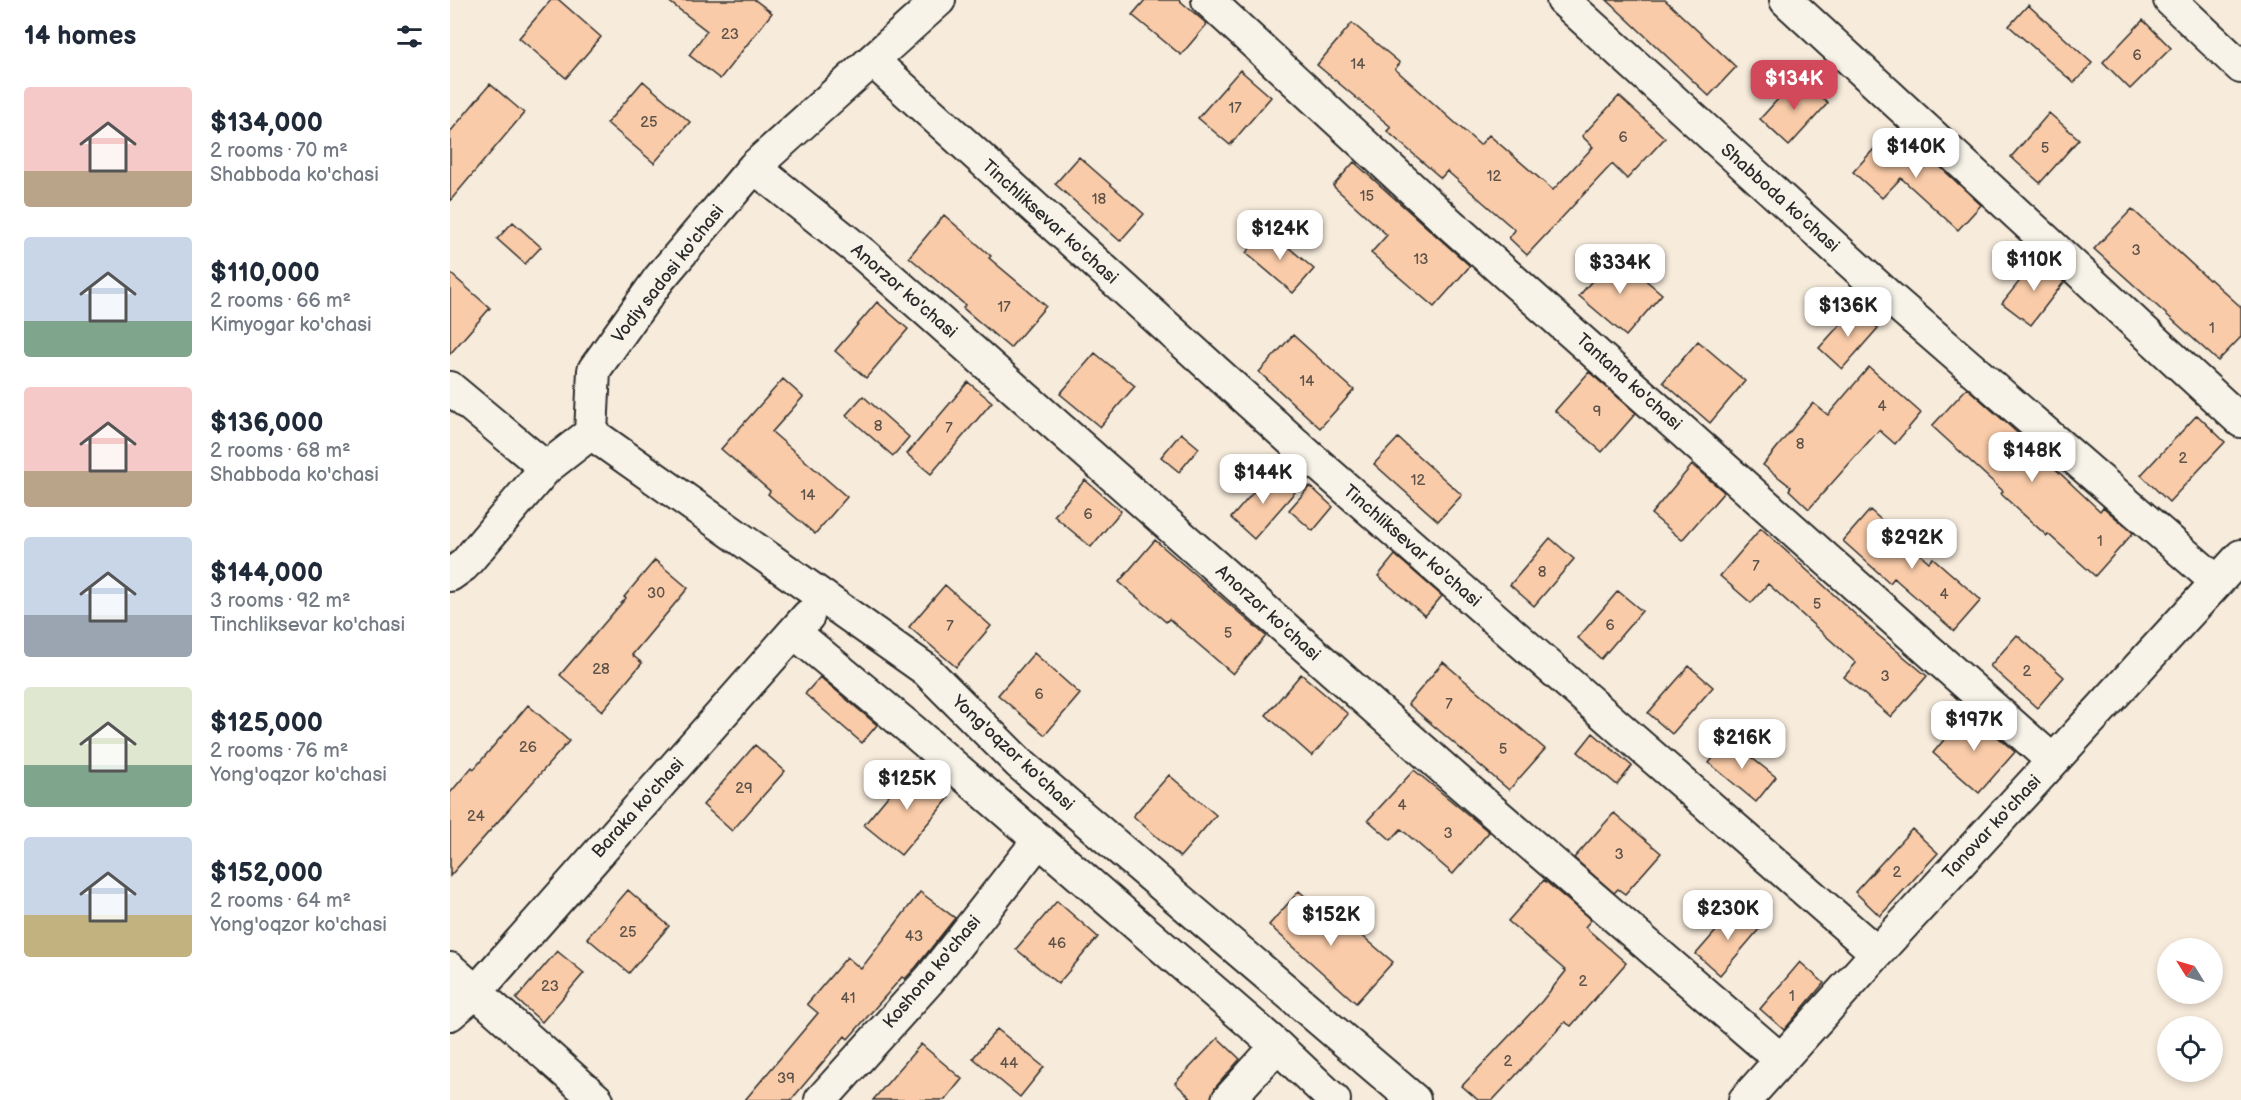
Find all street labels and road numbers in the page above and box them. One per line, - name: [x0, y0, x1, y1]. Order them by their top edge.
- street label: Shabboda ko'chasi: [1717, 139, 1843, 257]
- street label: Tinchliksevar ko'chasi: [978, 155, 1122, 289]
- street label: Vodiy sadosi ko'chasi: [608, 201, 728, 347]
- street label: Anorzor ko'chasi: [847, 239, 961, 343]
- street label: Tantana ko'chasi: [1572, 329, 1686, 435]
- street label: Tinchliksevar ko'chasi: [1339, 480, 1485, 612]
- street label: Anorzor ko'chasi: [1211, 561, 1325, 665]
- street label: Yong'oqzor ko'chasi: [947, 690, 1078, 815]
- street label: Baraka ko'chasi: [588, 754, 688, 862]
- street label: Tanovar ko'chasi: [1938, 771, 2046, 883]
- street label: Koshona ko'chasi: [879, 911, 985, 1033]

